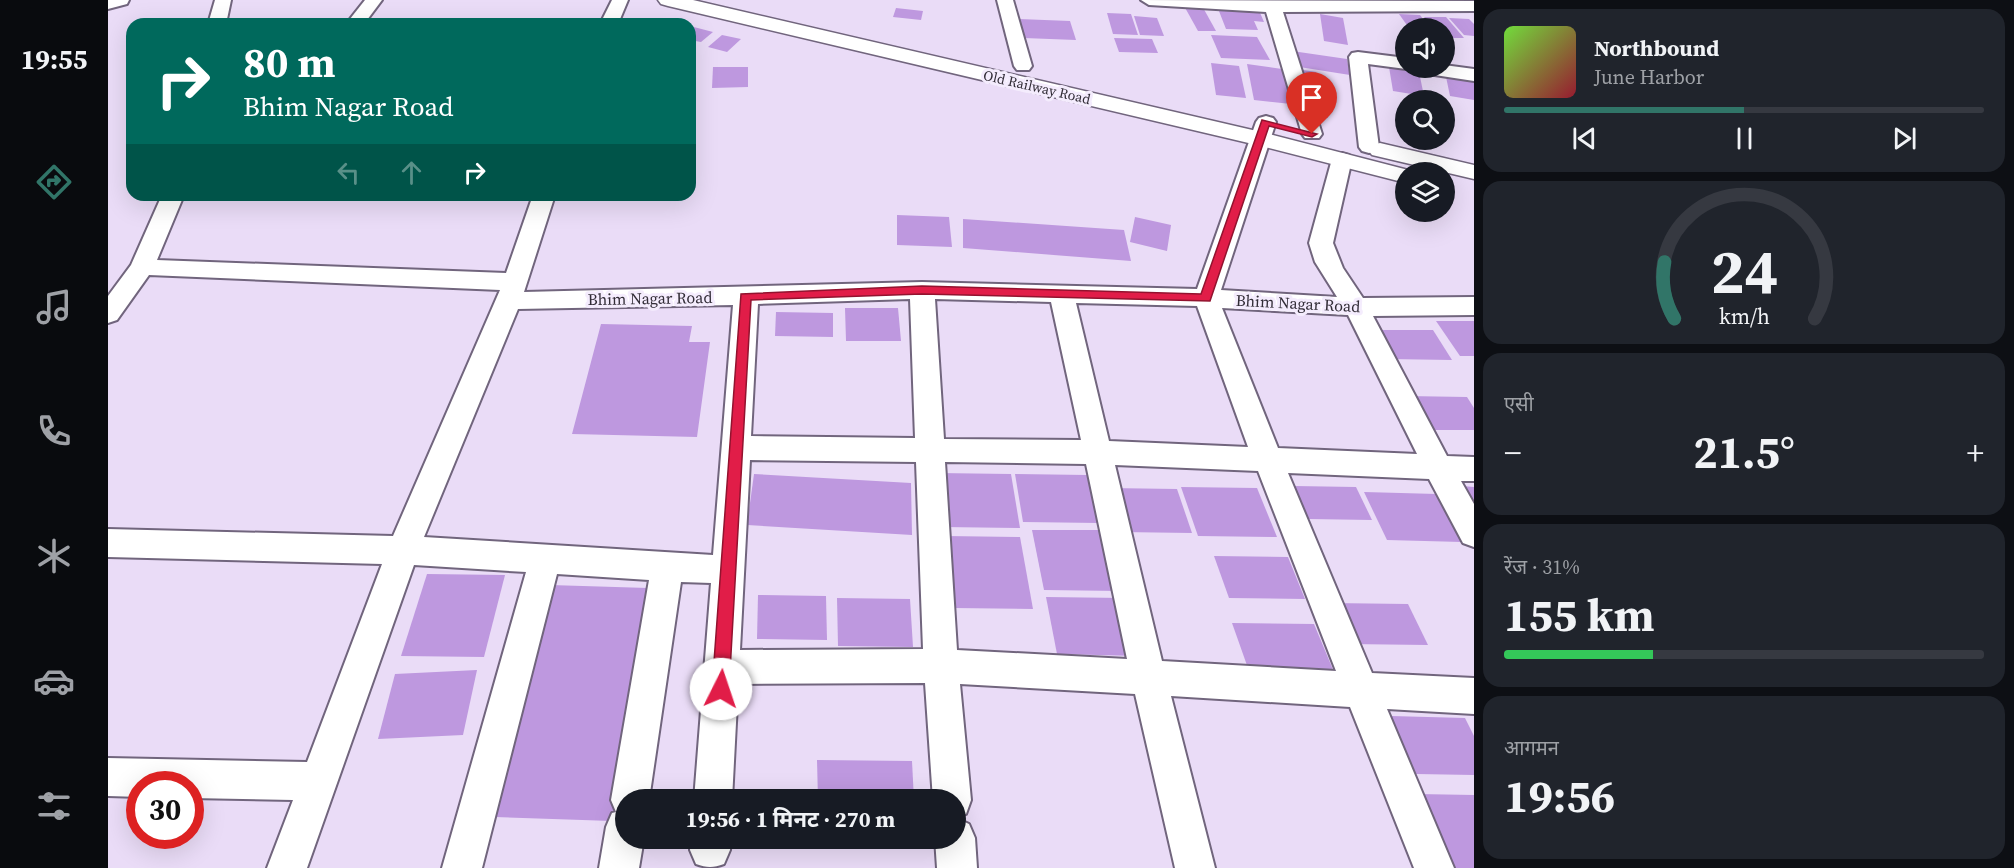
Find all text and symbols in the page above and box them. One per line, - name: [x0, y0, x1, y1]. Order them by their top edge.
- map controls: [1395, 18, 1455, 222]
- button: sound: [1395, 18, 1455, 78]
- text: 80 m: [243, 33, 336, 91]
- text: Northbound: [1594, 33, 1719, 63]
- text: 19:55: [21, 41, 87, 78]
- icon: right: [144, 42, 222, 120]
- text: June Harbor: [1594, 63, 1704, 91]
- street label: Old Railway Road: [981, 65, 1093, 109]
- pin: [1286, 72, 1337, 134]
- icon: arrive: [1295, 81, 1328, 114]
- text: Bhim Nagar Road: [243, 88, 454, 125]
- button: search: [1395, 90, 1455, 150]
- icon: previous: [1568, 122, 1601, 155]
- icon: pause: [1728, 122, 1761, 155]
- icon: next: [1888, 122, 1921, 155]
- icon: left: [332, 156, 365, 189]
- icon: ahead: [395, 156, 428, 189]
- icon: right: [458, 156, 491, 189]
- icon: directions: [33, 161, 75, 203]
- button: layers: [1395, 162, 1455, 222]
- text: 24: [1710, 228, 1778, 314]
- icon: music: [33, 286, 75, 328]
- street label: Bhim Nagar Road: [587, 286, 713, 310]
- street label: Bhim Nagar Road: [1235, 289, 1361, 317]
- text: km/h: [1718, 303, 1770, 332]
- text: एसी: [1504, 390, 1534, 418]
- icon: phone: [33, 410, 75, 452]
- text: 21.5°: [1693, 421, 1795, 483]
- text: −: [1504, 430, 1522, 475]
- text: +: [1967, 430, 1984, 475]
- icon: climate: [33, 535, 75, 577]
- text: रेंज · 31%: [1504, 553, 1580, 581]
- text: 155 km: [1504, 584, 1655, 646]
- position arrow: [689, 657, 753, 721]
- icon: car: [33, 660, 75, 702]
- text: आगमन: [1504, 734, 1559, 762]
- text: 19:56: [1504, 765, 1615, 827]
- speed limit sign: 30: [126, 771, 204, 849]
- icon: filters: [33, 785, 75, 827]
- text: 19:56 · 1 मिनट · 270 m: [686, 804, 895, 834]

